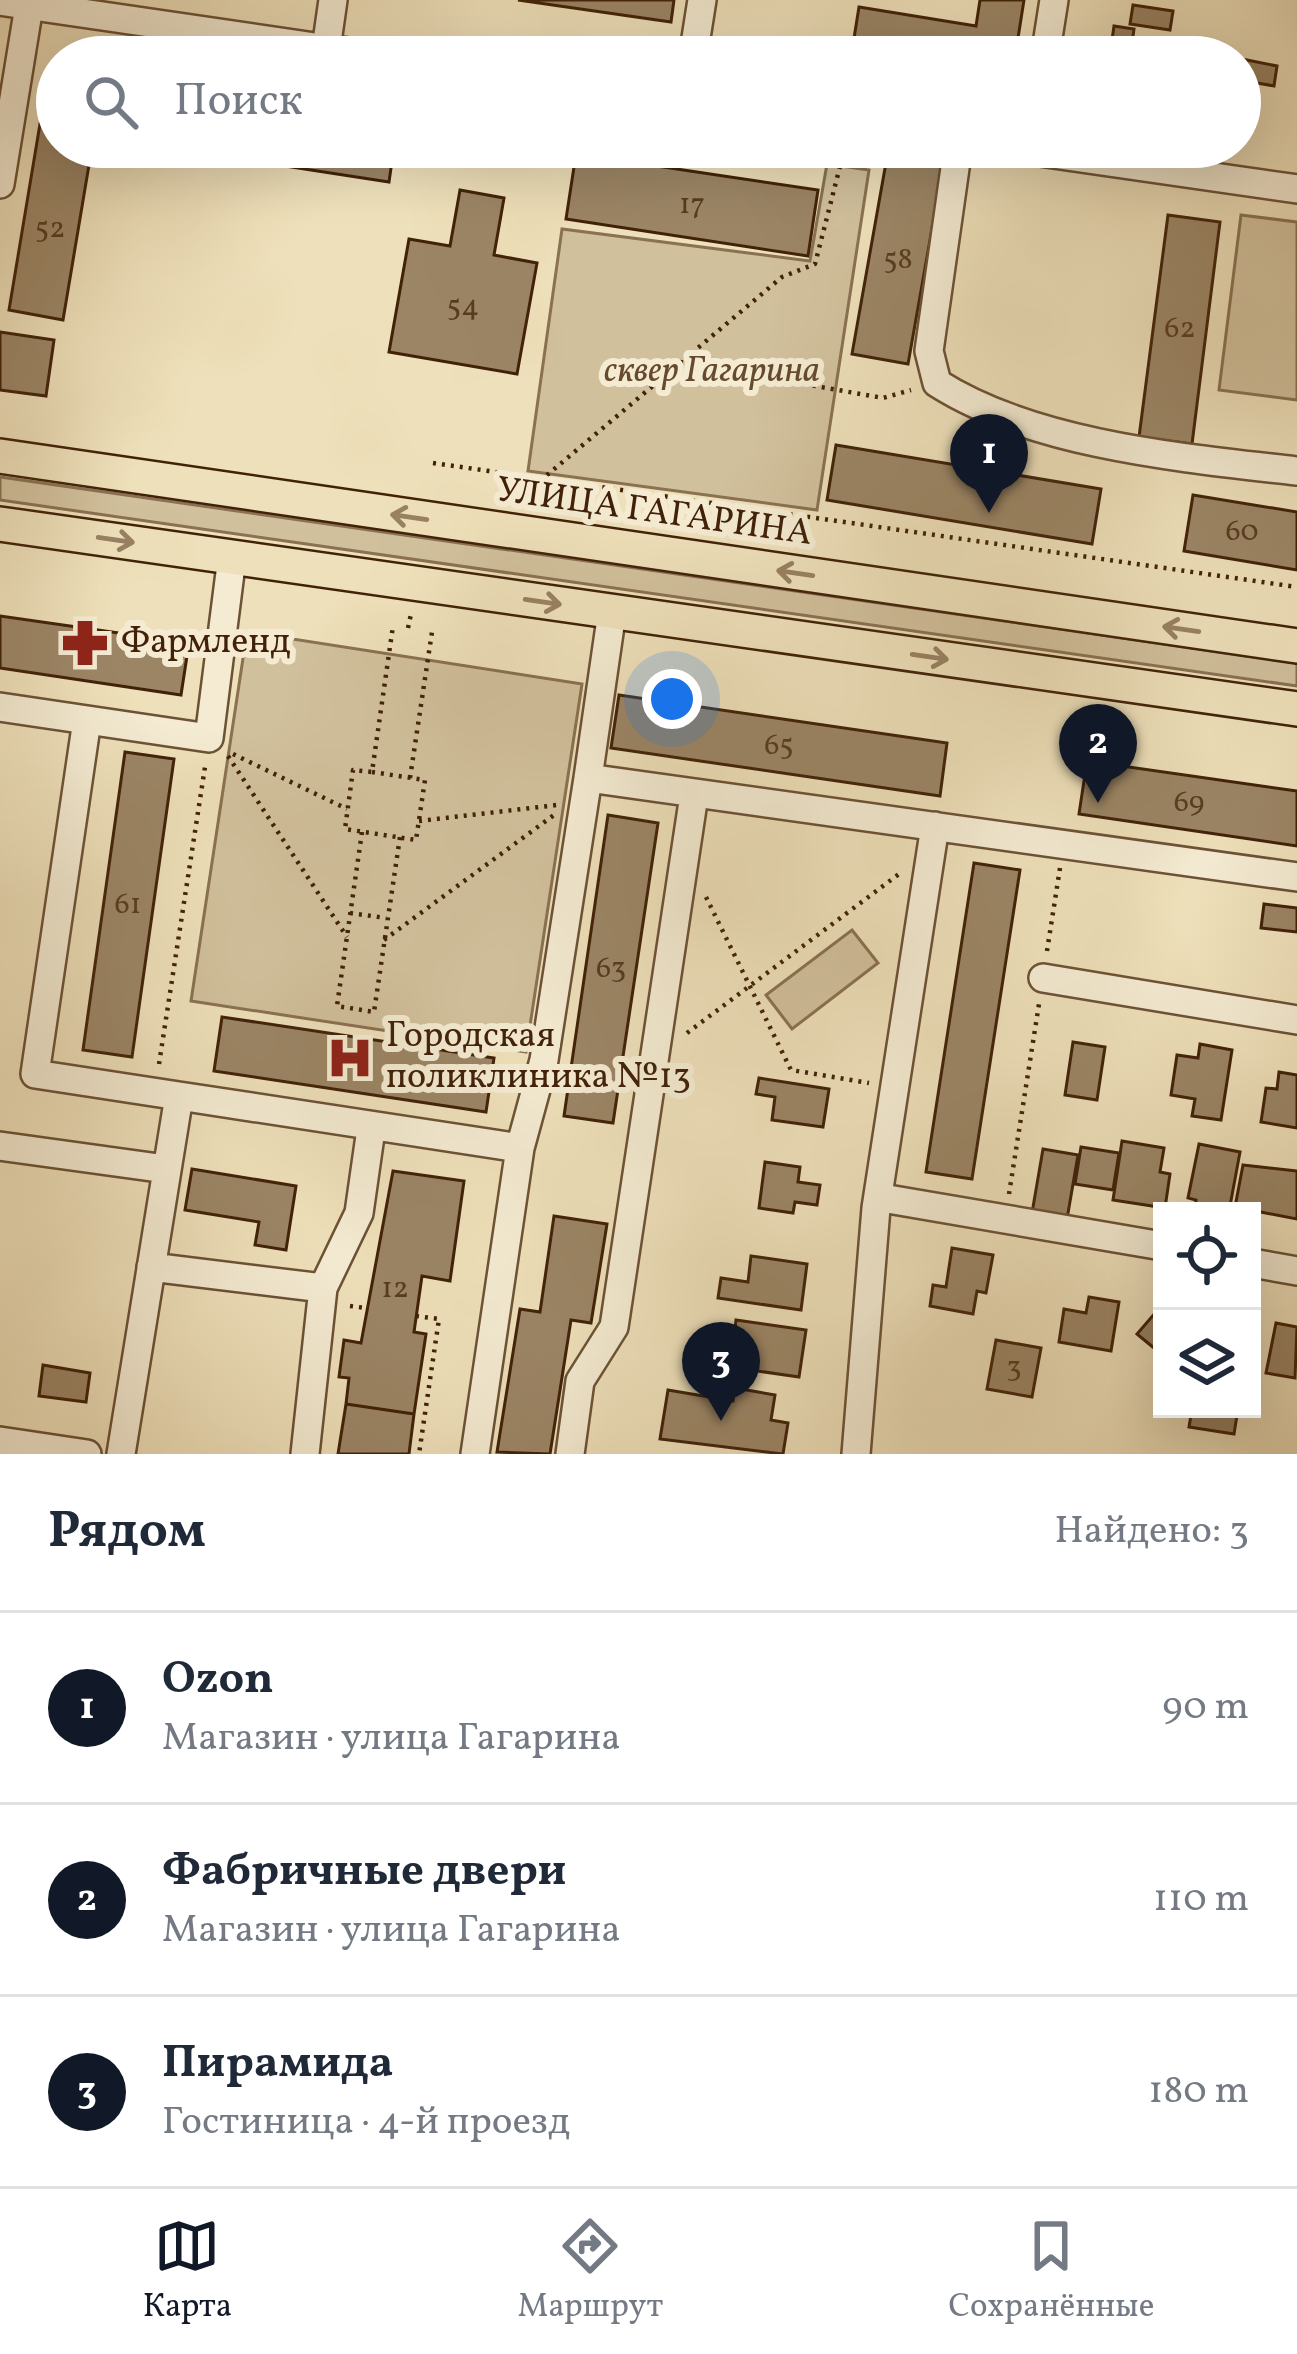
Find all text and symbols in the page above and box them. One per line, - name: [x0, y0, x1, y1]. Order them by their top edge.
- search box: [36, 36, 1261, 168]
- icon: search: [78, 69, 144, 135]
- text: Поиск: [174, 71, 303, 134]
- house number: 17: [679, 184, 705, 226]
- house number: 52: [35, 208, 65, 250]
- house number: 58: [883, 239, 913, 281]
- house number: 54: [447, 286, 479, 328]
- house number: 62: [1164, 308, 1196, 350]
- park label: сквер Гагарина: [604, 347, 820, 397]
- pin: 1: [950, 414, 1028, 513]
- street label: УЛИЦА ГАГАРИНА: [493, 466, 815, 560]
- one-way arrow: [390, 505, 429, 528]
- house number: 60: [1225, 511, 1259, 553]
- one-way arrow: [96, 529, 135, 552]
- one-way arrow: [776, 561, 815, 584]
- one-way arrow: [523, 591, 562, 614]
- one-way arrow: [1162, 617, 1201, 640]
- pharmacy icon: Фармленд: [60, 618, 110, 668]
- place label: Фармленд: [121, 618, 291, 668]
- one-way arrow: [909, 646, 948, 669]
- your location: [642, 669, 702, 729]
- pin: 2: [1059, 704, 1137, 803]
- house number: 65: [764, 725, 794, 767]
- house number: 69: [1174, 782, 1204, 824]
- house number: 61: [115, 884, 141, 926]
- house number: 63: [596, 948, 626, 990]
- place label: Городская поликлиника №13: [386, 1012, 691, 1103]
- hospital icon: Городская поликлиника №13: [325, 1033, 375, 1083]
- map controls: [1153, 1202, 1261, 1418]
- button: locate: [1153, 1202, 1261, 1310]
- house number: 12: [381, 1268, 409, 1310]
- button: layers: [1153, 1310, 1261, 1418]
- pin: 3: [682, 1322, 760, 1421]
- house number: 3: [1006, 1347, 1022, 1389]
- text: Рядом: [48, 1497, 206, 1568]
- text: Найдено: 3: [1054, 1505, 1249, 1559]
- text: Ozon: [162, 1649, 274, 1712]
- text: 1: [79, 1681, 95, 1735]
- text: 90 m: [1162, 1681, 1249, 1735]
- text: Магазин · улица Гагарина: [162, 1712, 621, 1766]
- text: Фабричные двери: [162, 1841, 567, 1904]
- text: 2: [77, 1873, 97, 1927]
- text: 110 m: [1153, 1873, 1249, 1927]
- text: Магазин · улица Гагарина: [162, 1904, 621, 1958]
- text: Пирамида: [162, 2033, 393, 2096]
- text: 3: [77, 2065, 97, 2119]
- text: 180 m: [1148, 2065, 1249, 2119]
- text: Гостиница · 4-й проезд: [162, 2096, 570, 2150]
- tab: Карта: [143, 2213, 232, 2331]
- tab: Маршрут: [518, 2213, 663, 2331]
- tab: Сохранённые: [948, 2213, 1154, 2331]

